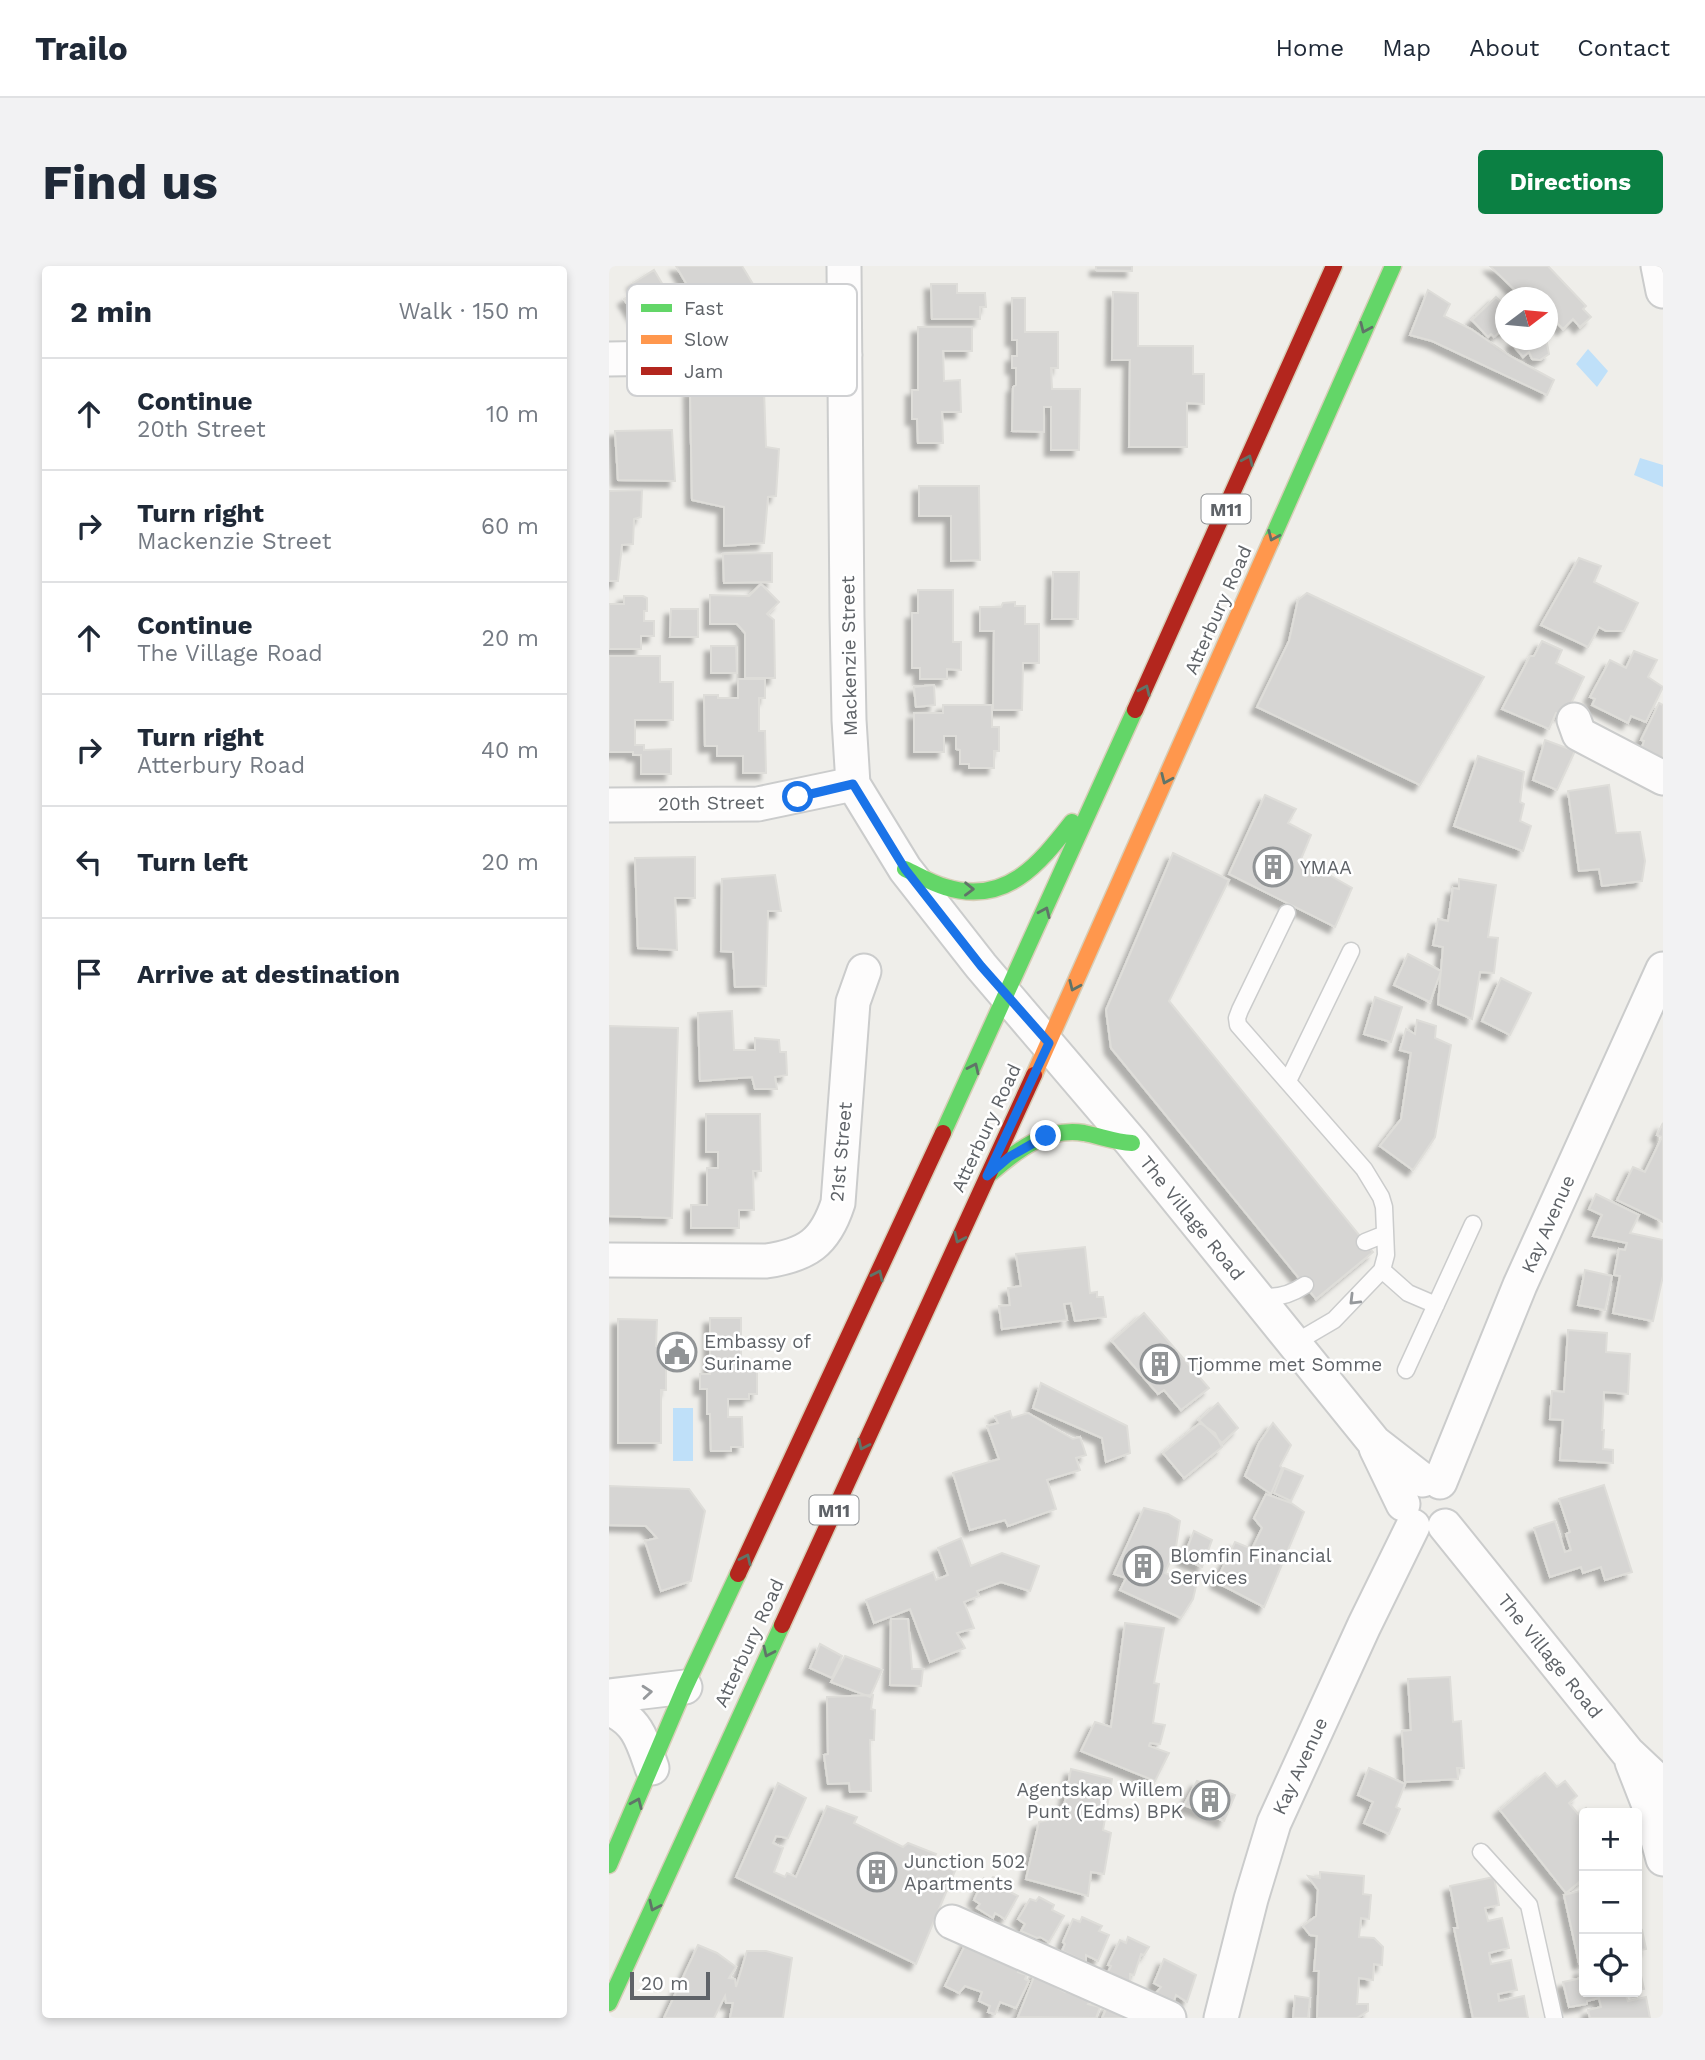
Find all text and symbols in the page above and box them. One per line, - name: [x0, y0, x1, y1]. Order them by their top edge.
- text: Trailo: [35, 29, 128, 68]
- text: Home: [1276, 34, 1344, 62]
- text: Map: [1382, 34, 1431, 62]
- text: About: [1469, 34, 1539, 62]
- text: Contact: [1577, 34, 1670, 62]
- button: Directions: [1478, 150, 1663, 214]
- text: Find us: [42, 153, 218, 211]
- legend: [627, 284, 857, 396]
- north arrow: [1495, 287, 1558, 350]
- text: 2 min: [70, 294, 152, 329]
- text: Fast: [684, 297, 723, 320]
- text: Walk · 150 m: [398, 298, 539, 325]
- one-way arrow: [1359, 321, 1373, 334]
- text: Slow: [684, 328, 729, 351]
- text: Jam: [684, 360, 723, 383]
- text: Continue: [137, 386, 253, 416]
- icon: ahead: [70, 395, 108, 433]
- text: 10 m: [486, 401, 539, 428]
- text: 20th Street: [137, 416, 266, 443]
- one-way arrow: [1240, 455, 1254, 467]
- road number: M11: [1201, 495, 1251, 524]
- text: Turn right: [137, 498, 264, 528]
- icon: right: [70, 507, 108, 545]
- text: 60 m: [481, 513, 539, 540]
- text: Mackenzie Street: [137, 528, 331, 555]
- one-way arrow: [1267, 529, 1281, 542]
- street label: Atterbury Road: [1179, 542, 1257, 678]
- street label: Mackenzie Street: [836, 576, 862, 736]
- text: Continue: [137, 610, 253, 640]
- icon: ahead: [70, 619, 108, 657]
- text: 20 m: [482, 625, 539, 652]
- text: The Village Road: [137, 640, 323, 667]
- one-way arrow: [1137, 685, 1151, 698]
- text: Turn right: [137, 722, 264, 752]
- icon: right: [70, 731, 108, 769]
- text: 40 m: [481, 737, 539, 764]
- text: Atterbury Road: [137, 752, 305, 779]
- one-way arrow: [1160, 771, 1174, 784]
- route start: [782, 781, 813, 812]
- street label: 20th Street: [658, 791, 764, 815]
- icon: left: [70, 843, 108, 881]
- building icon: YMAA: [1252, 846, 1294, 888]
- text: Turn left: [137, 847, 248, 877]
- text: 20 m: [482, 849, 539, 876]
- place label: YMAA: [1300, 856, 1352, 879]
- one-way arrow: [964, 881, 975, 897]
- one-way arrow: [1037, 907, 1051, 919]
- icon: arrive: [70, 955, 108, 993]
- text: Arrive at destination: [137, 959, 400, 989]
- one-way arrow: [1068, 979, 1082, 992]
- street label: Atterbury Road: [946, 1060, 1026, 1196]
- one-way arrow: [966, 1063, 980, 1076]
- street label: 21st Street: [825, 1101, 857, 1203]
- route end: [1030, 1120, 1061, 1151]
- street label: The Village Road: [1135, 1151, 1249, 1285]
- street label: Kay Avenue: [1516, 1172, 1580, 1276]
- one-way arrow: [953, 1231, 967, 1243]
- one-way arrow: [870, 1270, 884, 1282]
- one-way arrow: [1349, 1291, 1362, 1304]
- place label: Embassy of Suriname: [704, 1330, 811, 1375]
- public building icon: Embassy of Suriname: [656, 1331, 698, 1373]
- building icon: Tjomme met Somme: [1139, 1343, 1181, 1385]
- place label: Tjomme met Somme: [1187, 1353, 1382, 1376]
- one-way arrow: [858, 1438, 872, 1450]
- road number: M11: [810, 1496, 859, 1525]
- place label: Blomfin Financial Services: [1170, 1544, 1332, 1589]
- building icon: Blomfin Financial Services: [1122, 1545, 1164, 1587]
- one-way arrow: [737, 1554, 751, 1566]
- street label: Atterbury Road: [709, 1575, 789, 1711]
- street label: The Village Road: [1493, 1589, 1607, 1723]
- one-way arrow: [762, 1644, 776, 1657]
- one-way arrow: [642, 1685, 653, 1700]
- street label: Kay Avenue: [1267, 1714, 1333, 1818]
- place label: Agentskap Willem Punt (Edms) BPK: [1017, 1778, 1183, 1823]
- building icon: Agentskap Willem Punt (Edms) BPK: [1189, 1779, 1231, 1821]
- one-way arrow: [629, 1797, 643, 1810]
- map controls: [1579, 1808, 1642, 1997]
- button: +: [1579, 1808, 1642, 1871]
- place label: Junction 502 Apartments: [904, 1850, 1025, 1895]
- building icon: Junction 502 Apartments: [856, 1851, 898, 1893]
- button: −: [1579, 1871, 1642, 1934]
- one-way arrow: [648, 1899, 662, 1911]
- button: locate: [1579, 1934, 1642, 1997]
- scale bar: [630, 1969, 711, 2001]
- text: 20 m: [641, 1972, 688, 1995]

